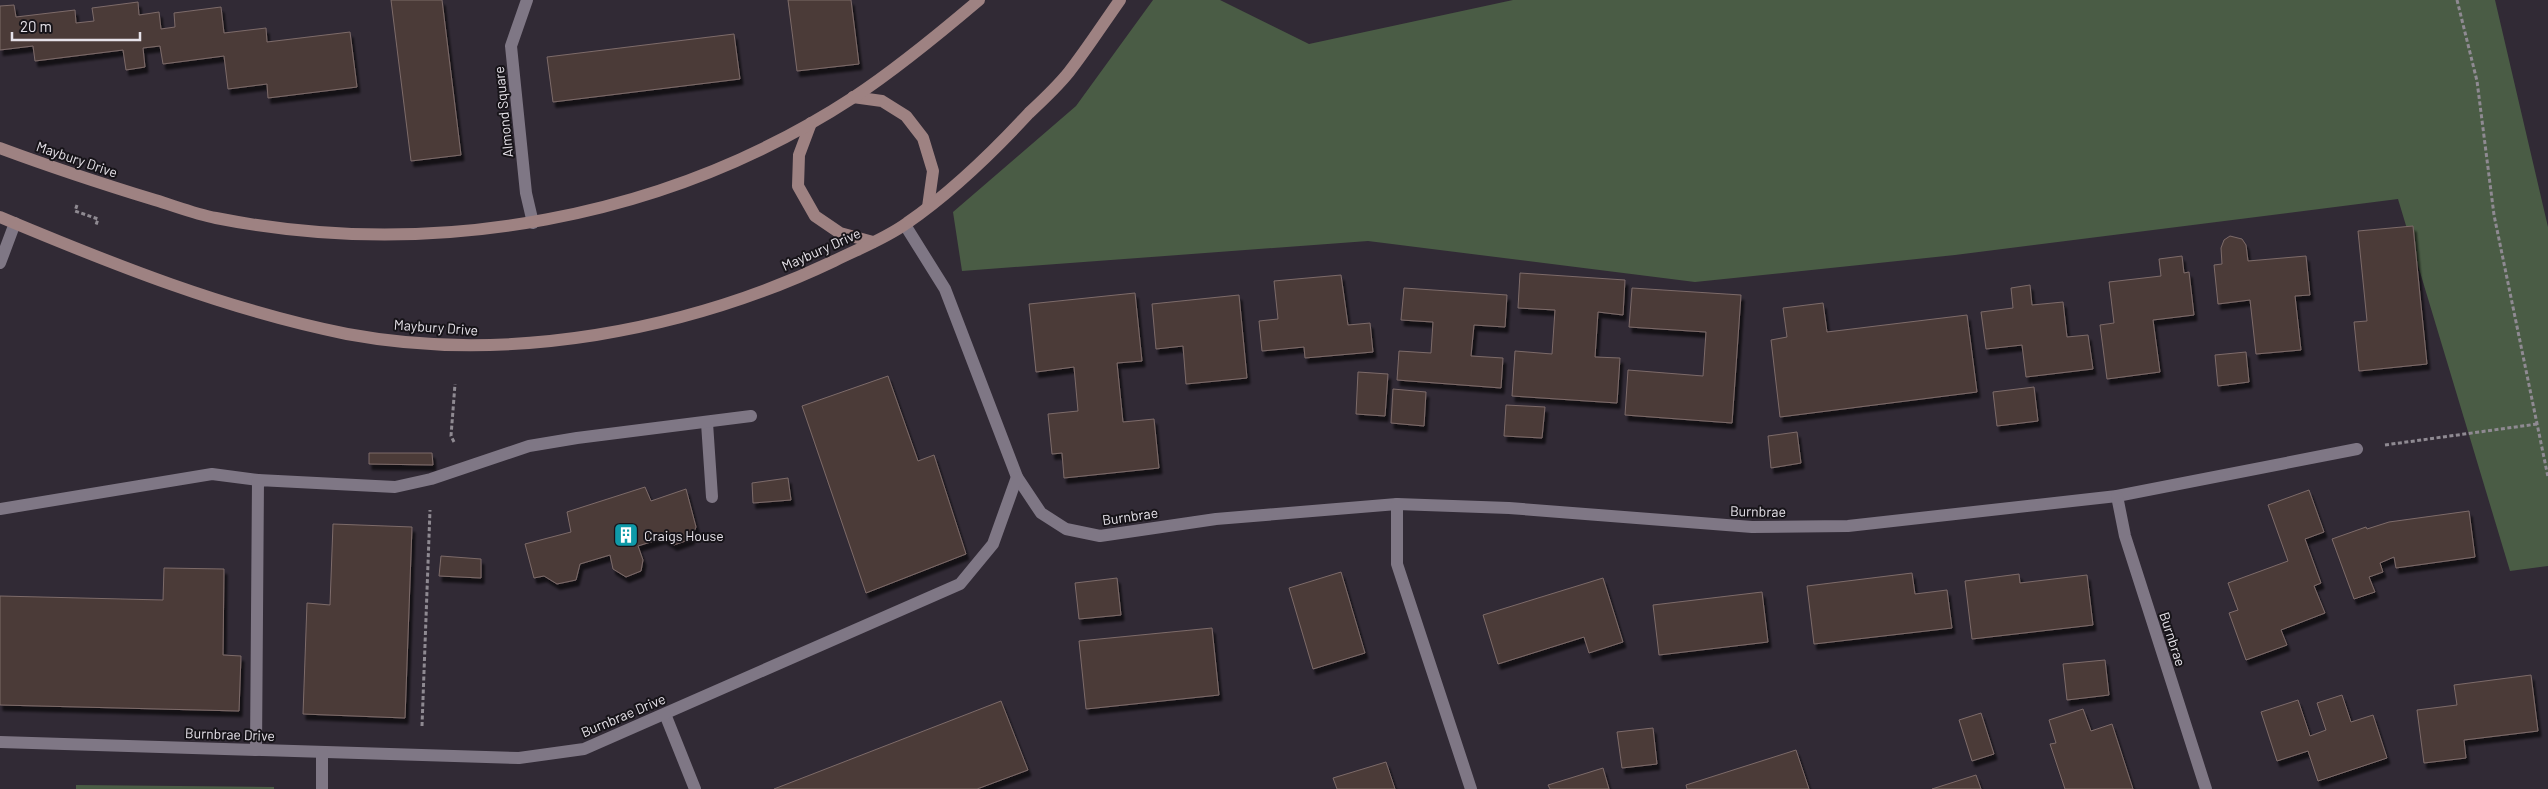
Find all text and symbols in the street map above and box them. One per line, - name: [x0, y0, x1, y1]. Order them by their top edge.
- scale bar: [12, 10, 140, 42]
- text: 20 m: [20, 17, 52, 35]
- street label: Almond Square: [490, 65, 516, 159]
- street label: Maybury Drive: [34, 137, 120, 181]
- street label: Maybury Drive: [779, 224, 863, 274]
- street label: Maybury Drive: [393, 316, 479, 338]
- street label: Burnbrae: [1730, 502, 1786, 520]
- street label: Burnbrae: [1101, 504, 1159, 528]
- building icon: Craigs House: [613, 522, 639, 548]
- place label: Craigs House: [644, 527, 724, 544]
- street label: Burnbrae: [2156, 610, 2190, 668]
- street label: Burnbrae Drive: [578, 690, 668, 740]
- street label: Burnbrae Drive: [185, 724, 275, 744]

